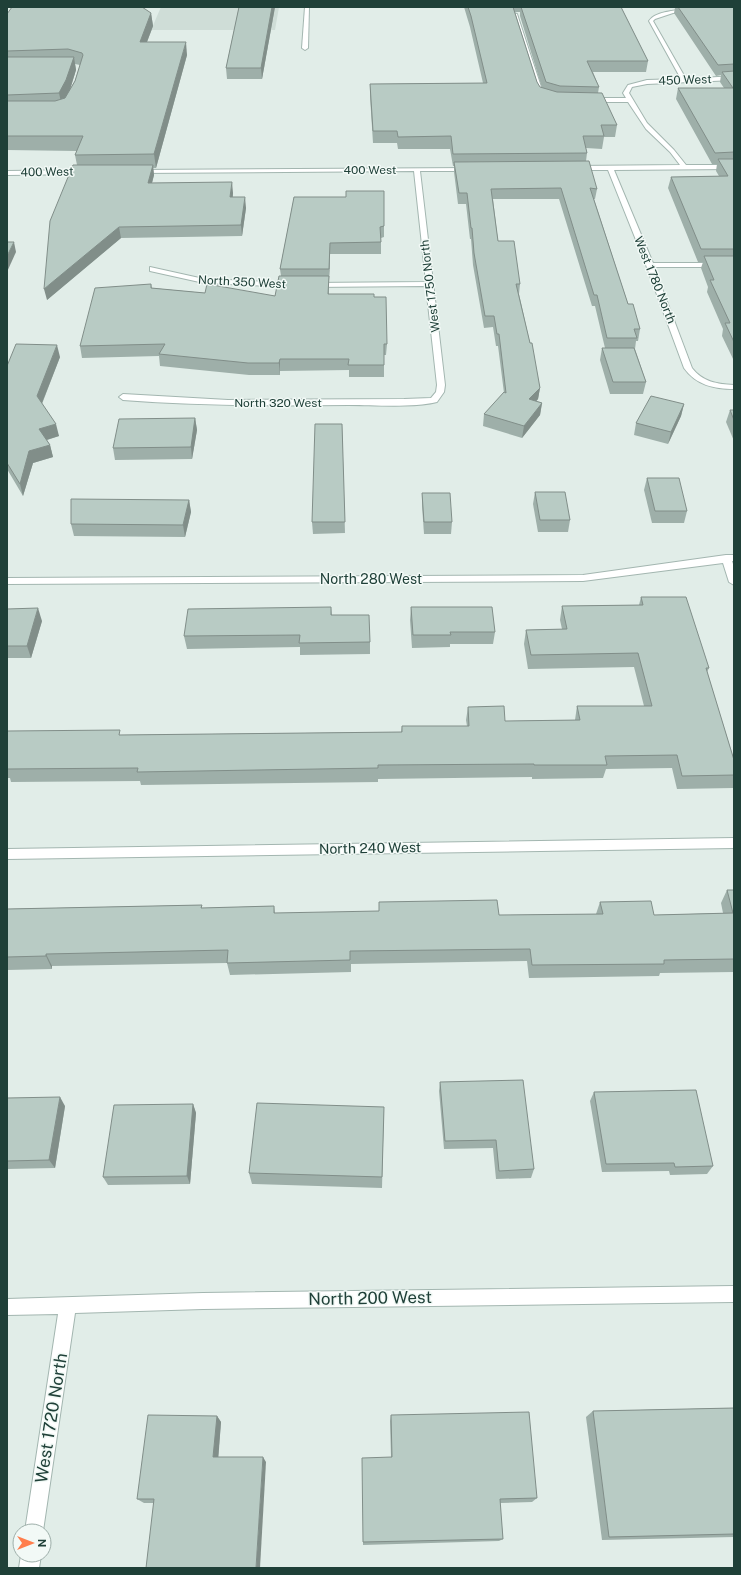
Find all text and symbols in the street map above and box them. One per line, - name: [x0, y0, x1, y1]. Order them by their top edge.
- street label: 450 West: [658, 72, 712, 88]
- street label: 400 West: [343, 163, 397, 177]
- street label: 400 West: [20, 165, 74, 179]
- street label: West 1780 North: [631, 234, 679, 326]
- street label: West 1750 North: [417, 239, 443, 333]
- street label: North 350 West: [198, 273, 287, 291]
- street label: North 320 West: [234, 396, 322, 410]
- street label: North 280 West: [320, 571, 422, 587]
- street label: North 240 West: [319, 839, 421, 857]
- street label: North 200 West: [308, 1287, 432, 1309]
- street label: West 1720 North: [31, 1352, 71, 1484]
- north arrow: [12, 1523, 52, 1563]
- text: N: [36, 1539, 48, 1547]

